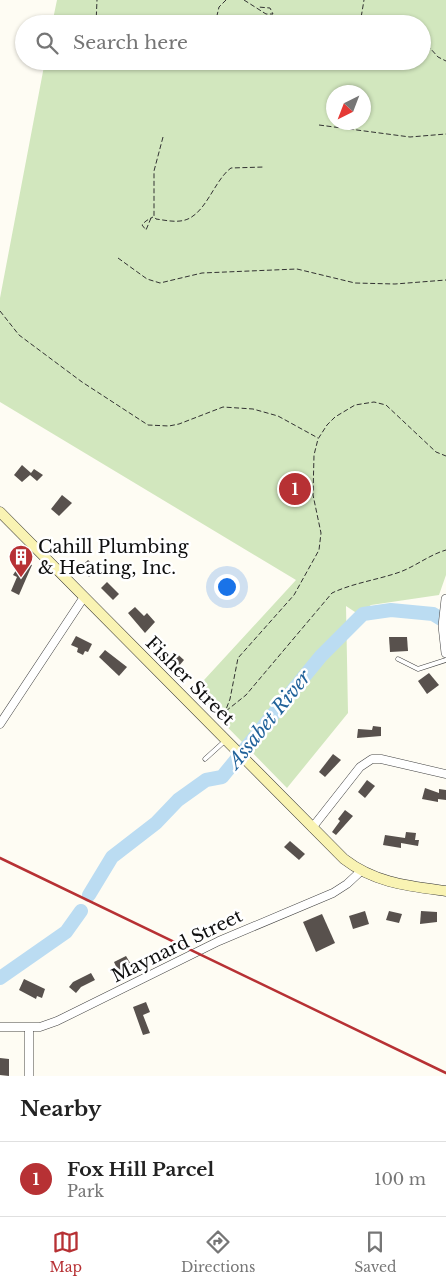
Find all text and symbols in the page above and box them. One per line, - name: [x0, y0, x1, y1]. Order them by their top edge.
- search box: [15, 15, 431, 70]
- icon: search: [33, 29, 61, 57]
- text: Search here: [73, 31, 188, 54]
- north arrow: [326, 85, 371, 130]
- pin: 1: [279, 470, 311, 508]
- place label: Cahill Plumbing & Heating, Inc.: [38, 536, 189, 579]
- building icon: Cahill Plumbing & Heating, Inc.: [8, 544, 34, 578]
- your location: [214, 574, 240, 600]
- street label: Fisher Street: [141, 632, 239, 730]
- water label: Assabet River: [221, 665, 317, 775]
- street label: Maynard Street: [108, 905, 246, 987]
- text: Nearby: [20, 1096, 101, 1122]
- text: Fox Hill Parcel: [67, 1158, 214, 1181]
- text: 1: [33, 1169, 39, 1189]
- text: 100 m: [374, 1169, 426, 1189]
- text: Park: [67, 1181, 104, 1201]
- tab: Map: [49, 1228, 82, 1276]
- tab: Directions: [181, 1228, 255, 1276]
- tab: Saved: [354, 1228, 397, 1276]

